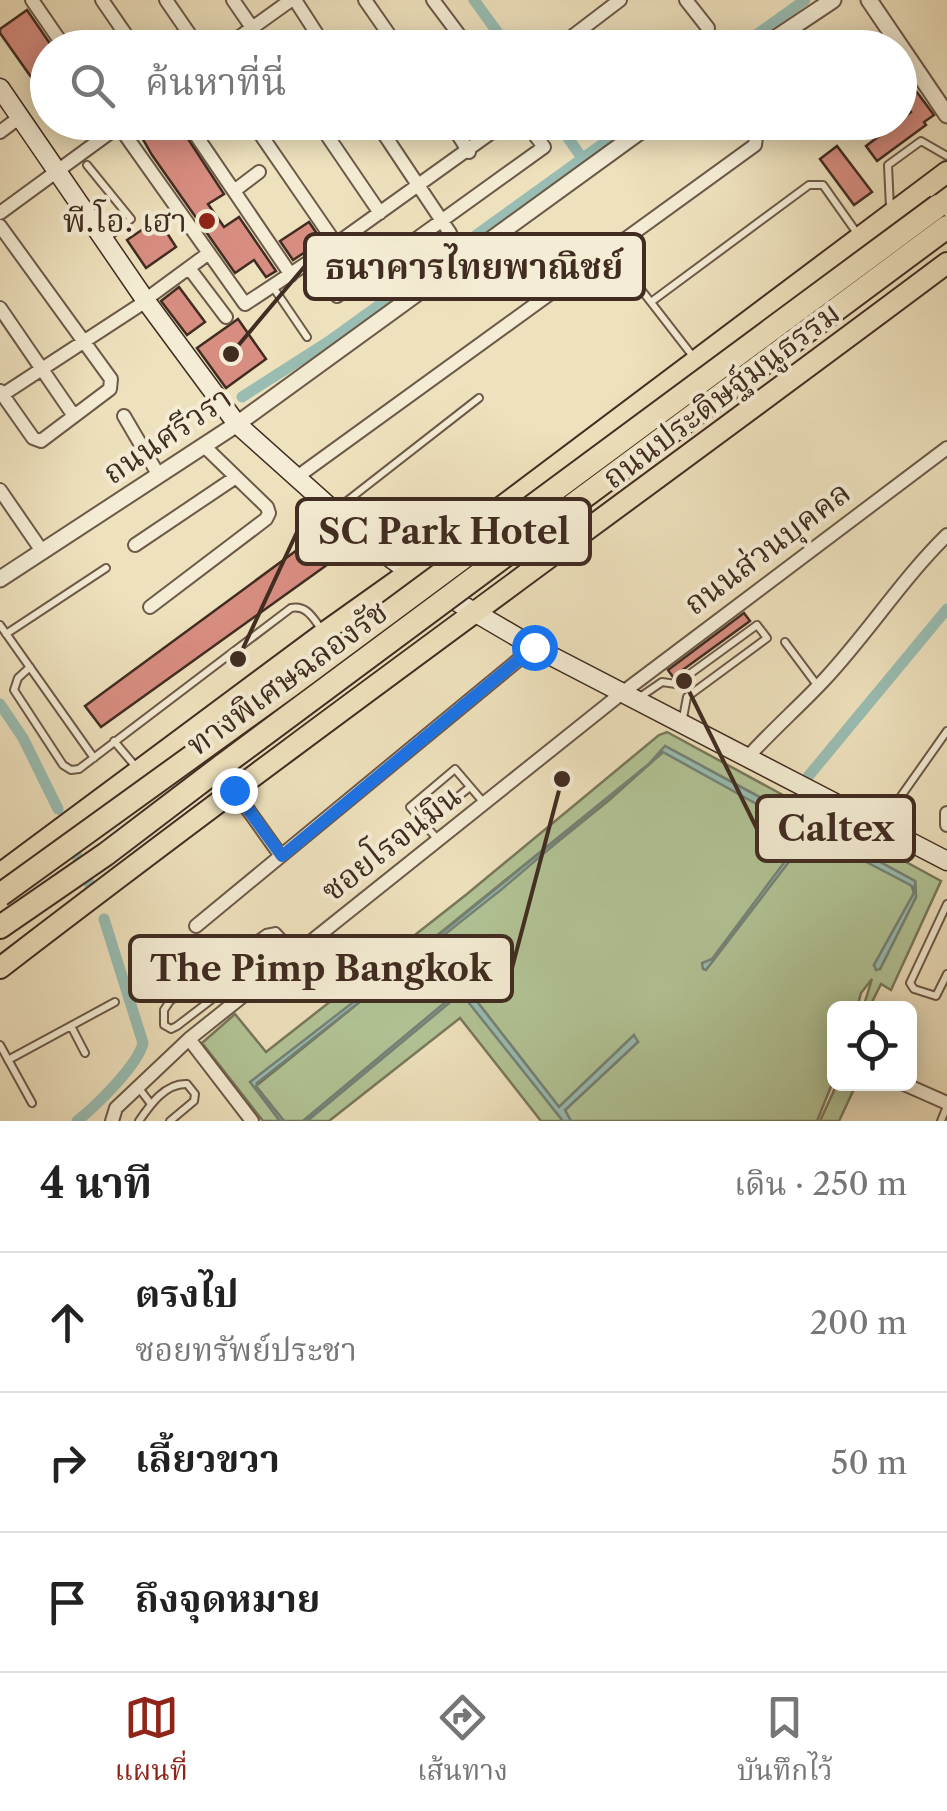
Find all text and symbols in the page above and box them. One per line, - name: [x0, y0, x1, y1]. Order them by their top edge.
- search box: [30, 30, 917, 140]
- icon: search: [65, 58, 120, 113]
- text: ค้นหาที่นี่: [145, 58, 286, 105]
- place label: พี.โอ. เฮา: [63, 199, 187, 240]
- marker: พี.โอ. เฮา: [196, 210, 218, 232]
- callout: ธนาคารไทยพาณิชย์: [305, 234, 644, 299]
- text: ธนาคารไทยพาณิชย์: [325, 243, 624, 288]
- street label: ถนนประดิษฐ์มนูธรรม: [594, 293, 848, 498]
- street label: ถนนศรีวรา: [95, 377, 238, 492]
- street label: ถนนส่วนบุคคล: [676, 472, 859, 625]
- callout: SC Park Hotel: [297, 499, 590, 564]
- text: SC Park Hotel: [318, 510, 570, 553]
- street label: ทางพิเศษฉลองรัช: [179, 592, 395, 764]
- route start: [512, 625, 558, 671]
- route end: [212, 768, 258, 814]
- street label: ซอยโรจนมิน: [312, 774, 468, 909]
- callout: Caltex: [757, 796, 914, 861]
- text: Caltex: [777, 807, 895, 850]
- callout: The Pimp Bangkok: [130, 936, 512, 1001]
- text: The Pimp Bangkok: [150, 947, 493, 990]
- map controls: [827, 1001, 917, 1091]
- button: locate: [827, 1001, 917, 1091]
- text: 4 นาที: [40, 1157, 152, 1209]
- text: เดิน · 250 m: [734, 1164, 907, 1203]
- text: ตรงไป: [135, 1270, 239, 1317]
- icon: ahead: [40, 1295, 95, 1350]
- text: 200 m: [810, 1303, 907, 1342]
- text: ซอยทรัพย์ประชา: [135, 1330, 357, 1369]
- icon: right: [40, 1435, 95, 1490]
- text: เลี้ยวขวา: [135, 1435, 280, 1482]
- text: 50 m: [831, 1443, 907, 1482]
- icon: arrive: [40, 1575, 95, 1630]
- text: ถึงจุดหมาย: [135, 1575, 320, 1622]
- tab: แผนที่: [115, 1690, 188, 1795]
- tab: เส้นทาง: [417, 1690, 508, 1795]
- tab: บันทึกไว้: [737, 1690, 832, 1795]

